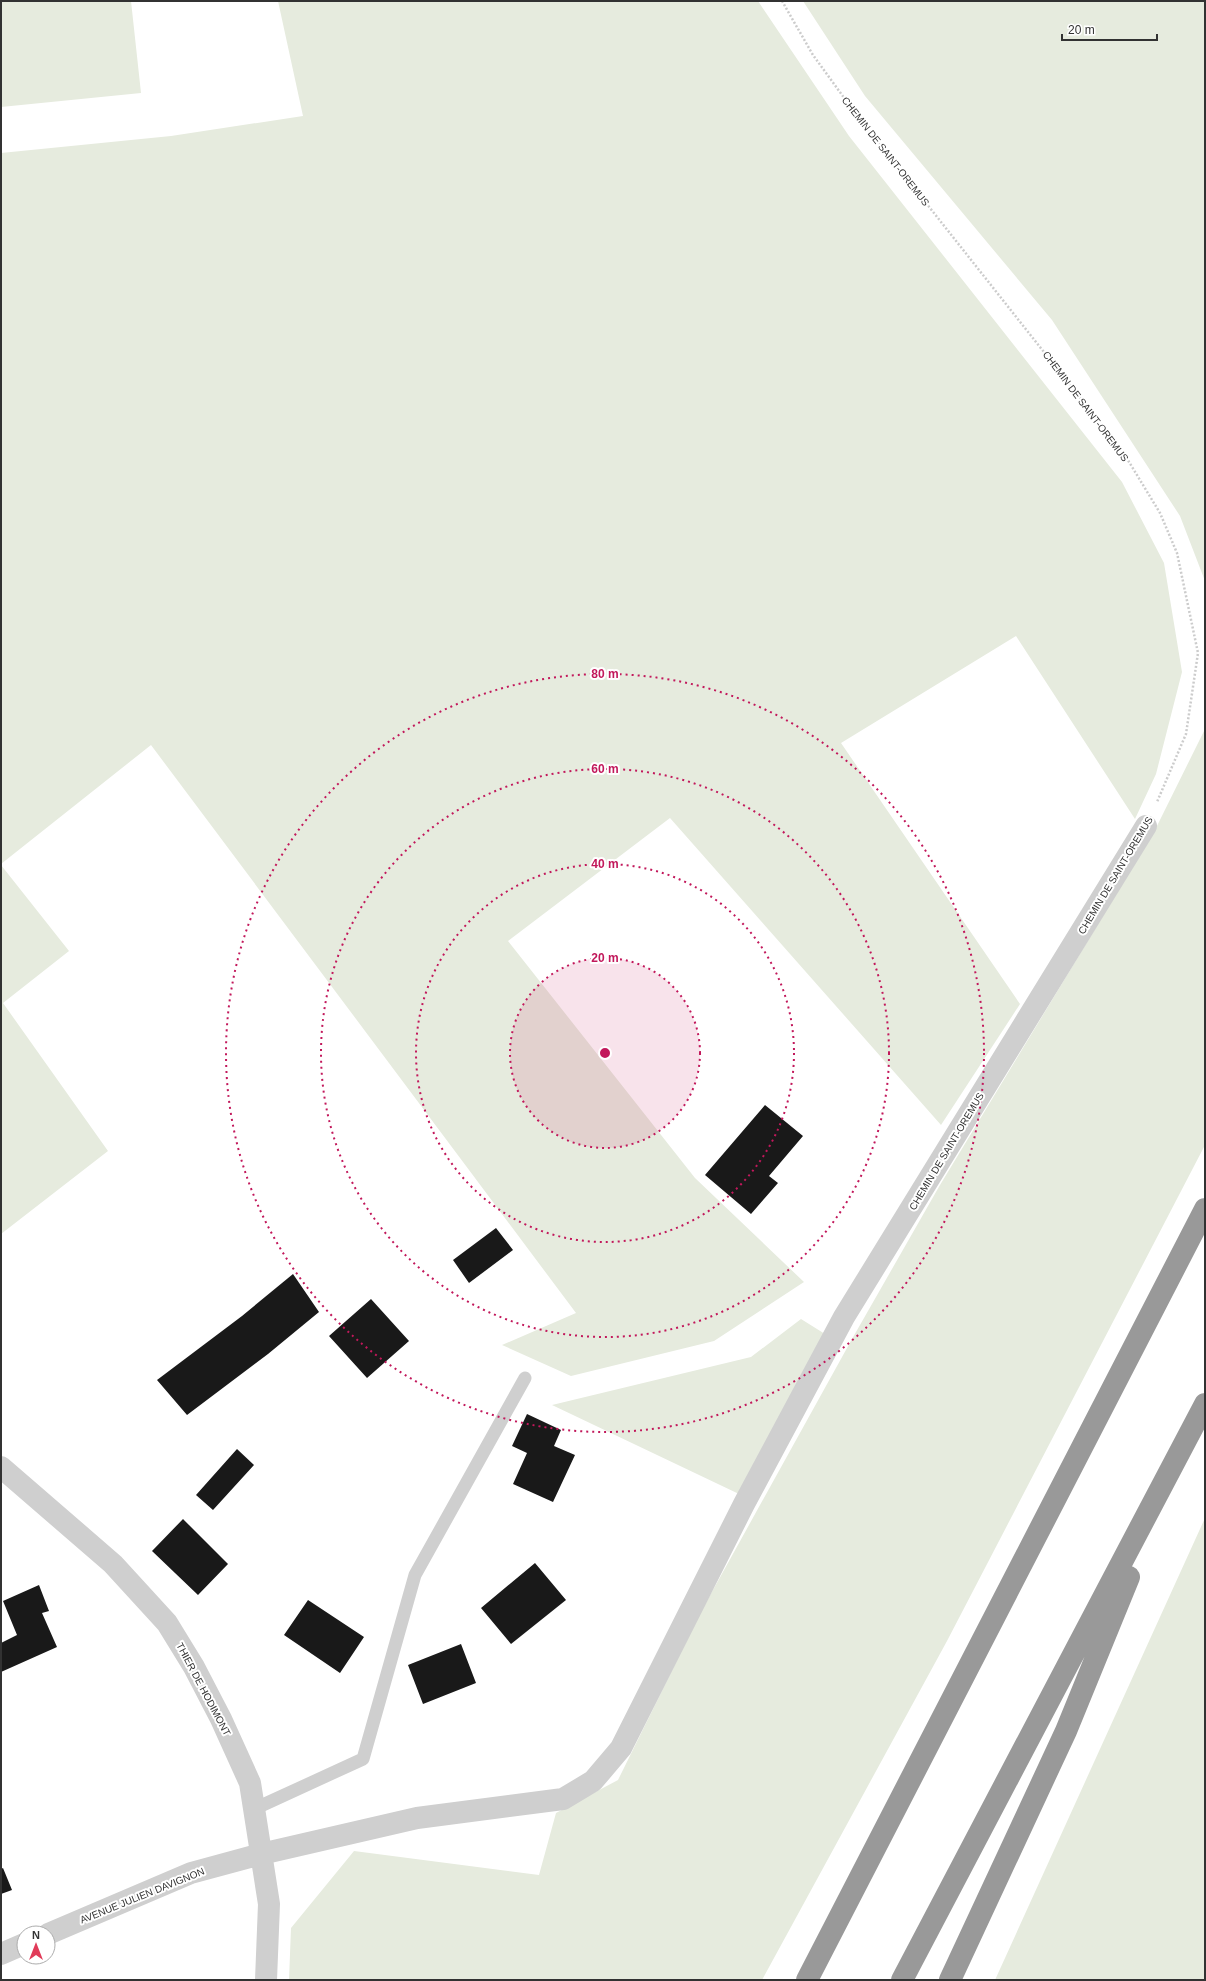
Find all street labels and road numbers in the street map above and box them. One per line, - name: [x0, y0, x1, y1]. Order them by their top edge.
- street label: CHEMIN DE SAINT-OREMUS: [840, 95, 932, 208]
- street label: CHEMIN DE SAINT-OREMUS: [1041, 349, 1131, 464]
- street label: CHEMIN DE SAINT-OREMUS: [1076, 814, 1155, 936]
- street label: CHEMIN DE SAINT-OREMUS: [907, 1090, 986, 1212]
- street label: THIER DE HODIMONT: [174, 1641, 233, 1738]
- street label: AVENUE JULIEN DAVIGNON: [78, 1865, 206, 1925]

